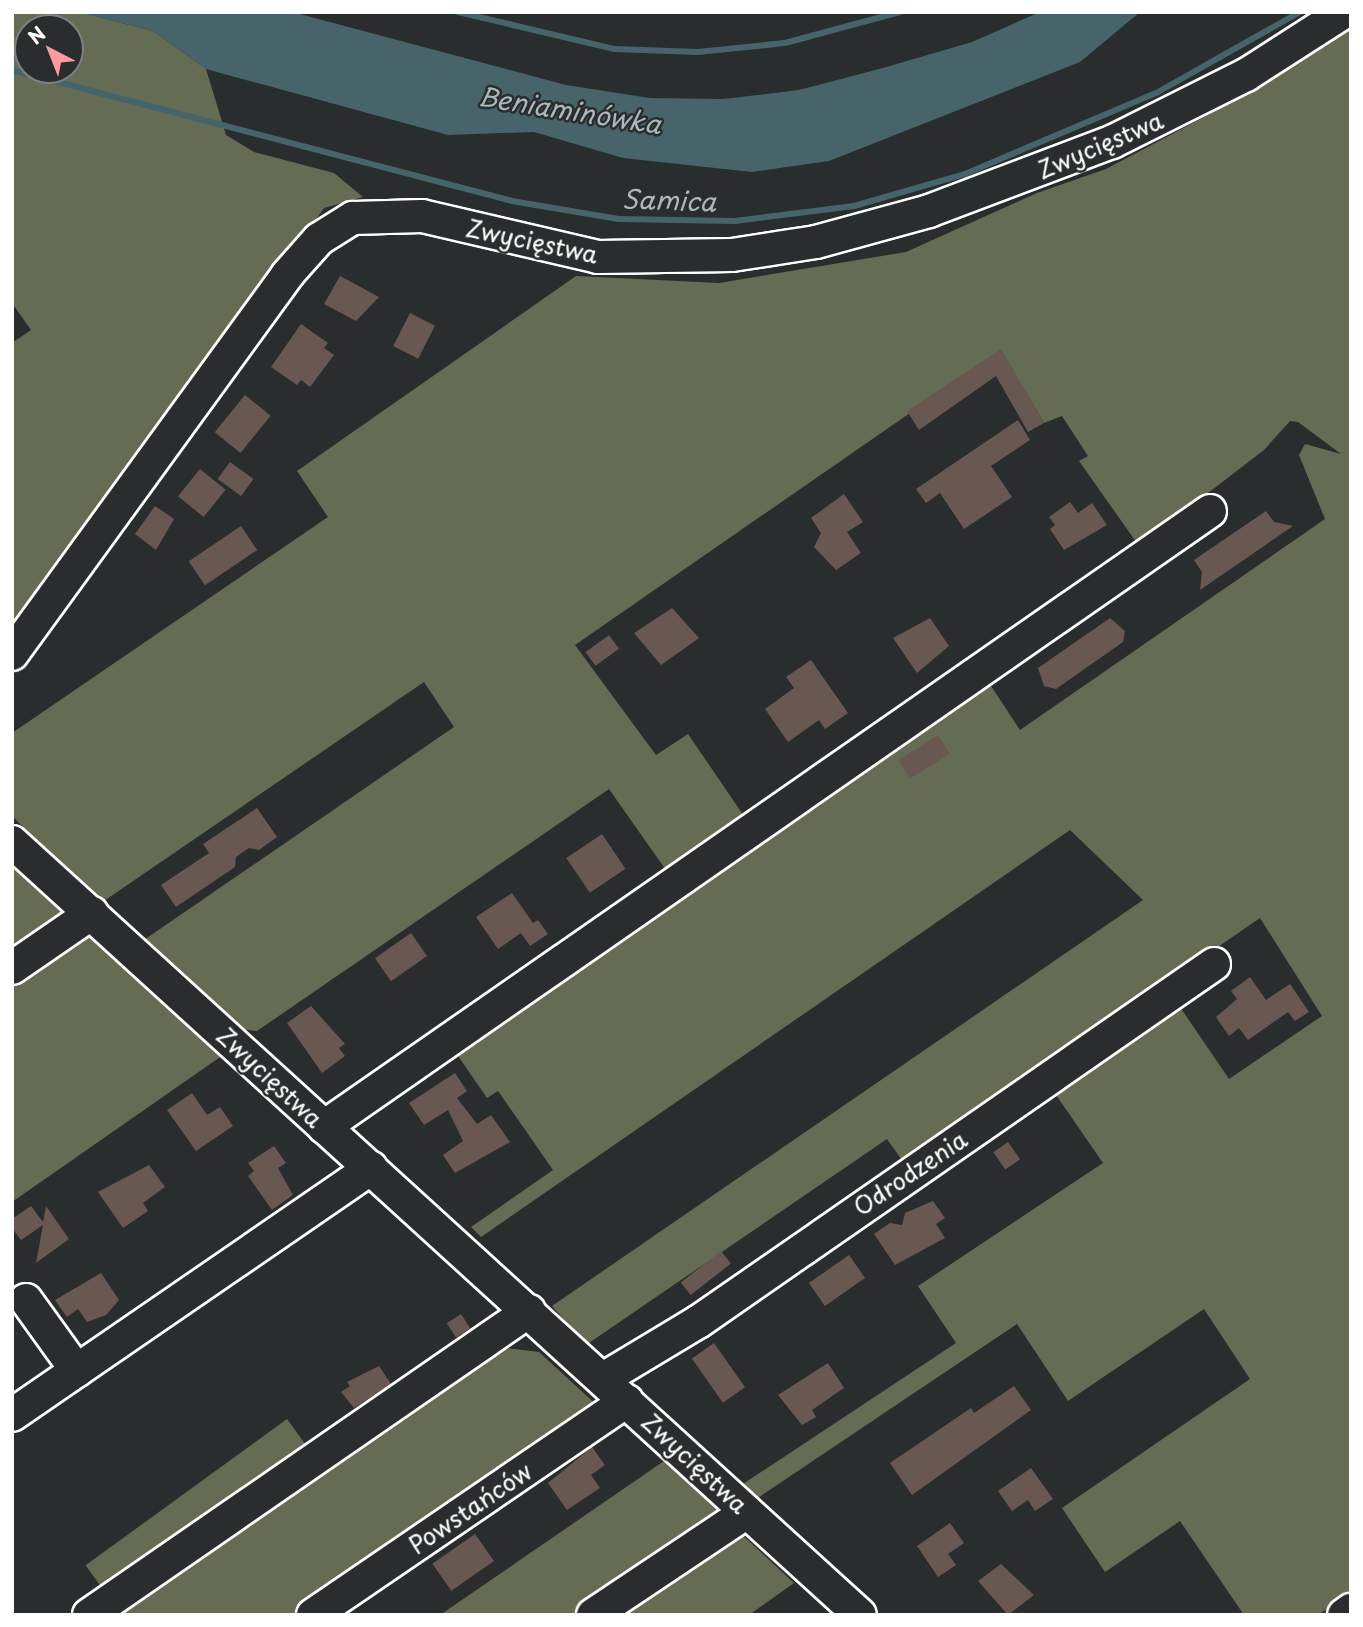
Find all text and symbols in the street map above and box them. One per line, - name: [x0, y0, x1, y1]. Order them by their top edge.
- north arrow: [14, 14, 84, 84]
- text: N: [21, 19, 51, 50]
- water label: Beniaminówka: [476, 80, 664, 140]
- street label: Zwycięstwa: [1033, 106, 1167, 184]
- water label: Samica: [622, 183, 716, 217]
- street label: Zwycięstwa: [463, 213, 601, 269]
- street label: Zwycięstwa: [211, 1021, 329, 1133]
- street label: Odrodzenia: [848, 1125, 972, 1221]
- street label: Zwycięstwa: [636, 1407, 754, 1519]
- street label: Powstańców: [403, 1457, 537, 1559]

